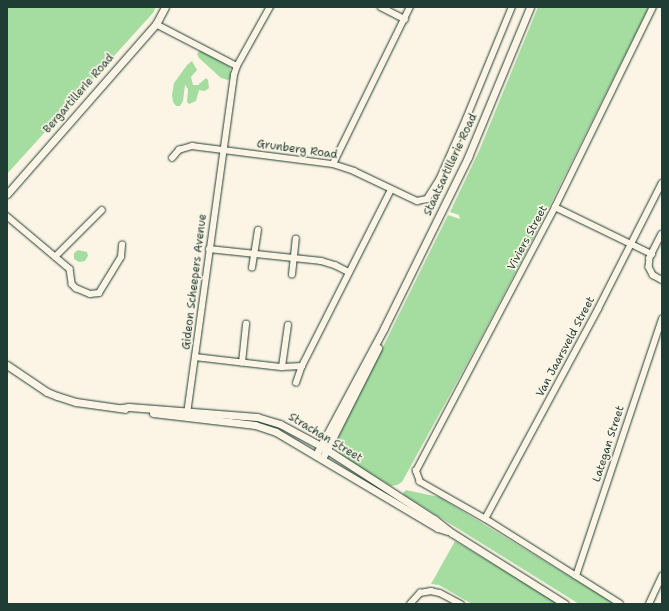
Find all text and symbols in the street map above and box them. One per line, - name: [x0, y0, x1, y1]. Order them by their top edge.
- street label: Bergartillerie Road: [41, 52, 117, 136]
- street label: Staatsartillerie Road: [422, 112, 480, 218]
- street label: Grunberg Road: [256, 138, 338, 162]
- street label: Viviers Street: [505, 203, 551, 273]
- street label: Gideon Scheepers Avenue: [180, 213, 210, 351]
- street label: Van Jaarsveld Street: [534, 295, 598, 399]
- street label: Lategan Street: [590, 404, 628, 484]
- street label: Strachan Street: [286, 411, 364, 465]

